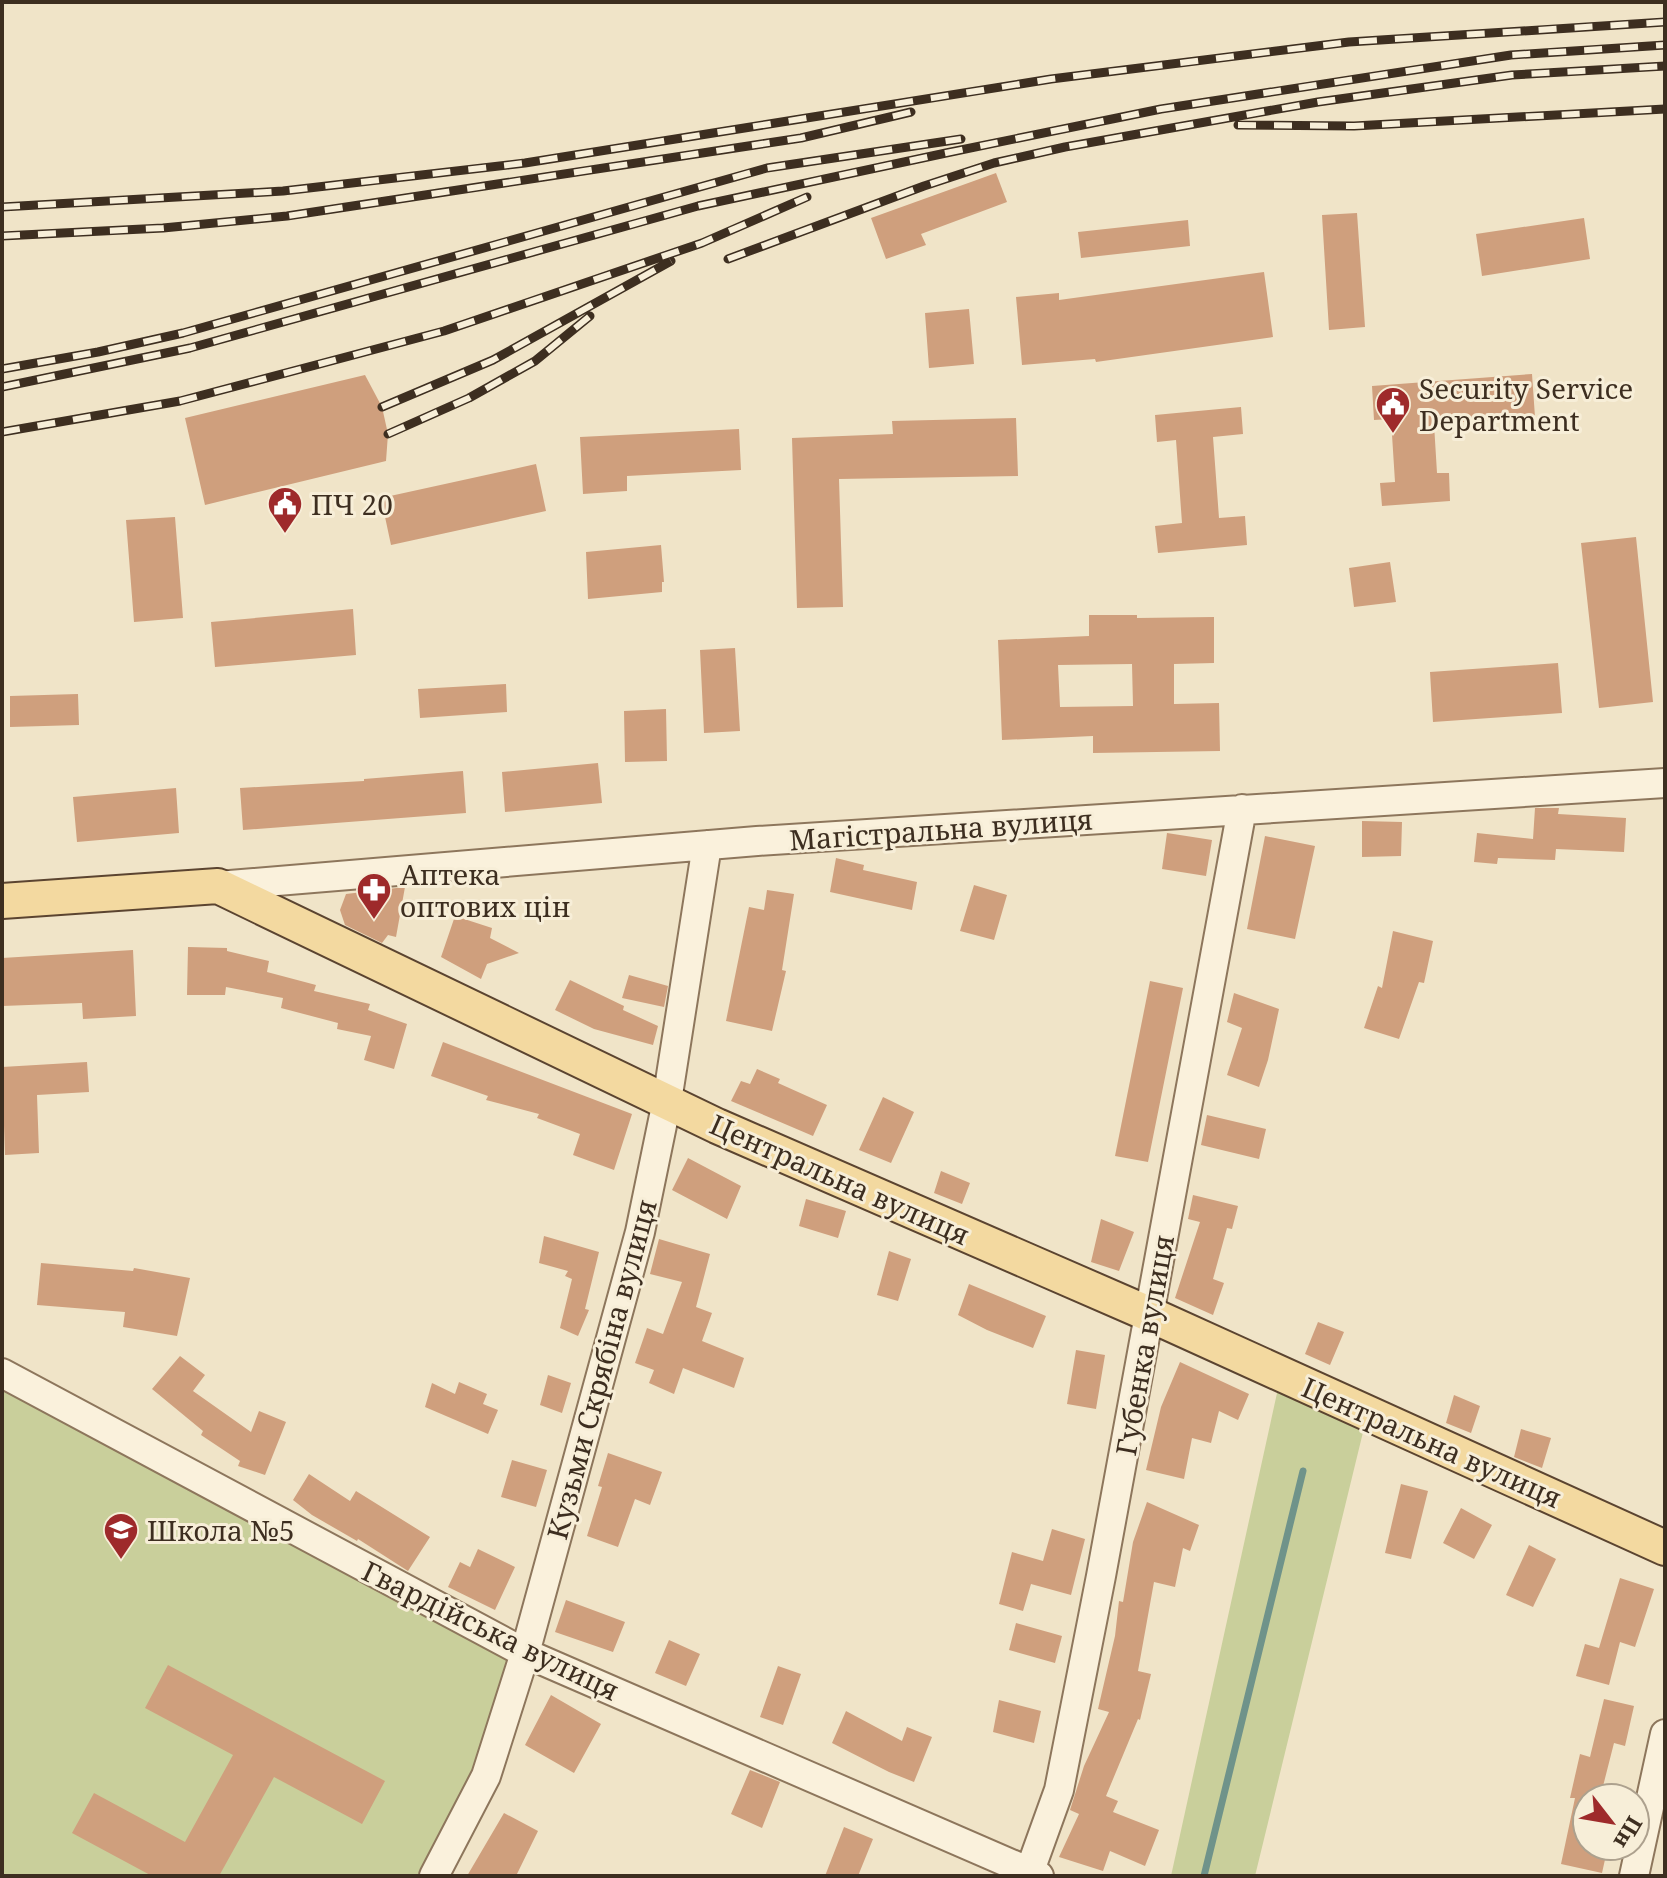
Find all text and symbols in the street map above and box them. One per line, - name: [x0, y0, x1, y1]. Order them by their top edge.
- place label: Security Service Department: [1419, 369, 1633, 439]
- public building icon: Security Service Department: [1374, 385, 1412, 435]
- public building icon: ПЧ 20: [266, 485, 304, 535]
- place label: ПЧ 20: [311, 485, 393, 523]
- street label: Магістральна вулиця: [788, 799, 1094, 859]
- place label: Аптека оптових цін: [400, 855, 570, 925]
- pharmacy icon: Аптека оптових цін: [355, 871, 393, 921]
- street label: Центральна вулиця: [704, 1105, 976, 1253]
- street label: Кузьми Скрябіна вулиця: [537, 1195, 665, 1543]
- street label: Губенка вулиця: [1106, 1232, 1182, 1458]
- street label: Центральна вулиця: [1296, 1368, 1568, 1516]
- school or university icon: Школа №5: [102, 1511, 140, 1561]
- place label: Школа №5: [147, 1511, 295, 1549]
- street label: Гвардійська вулиця: [356, 1551, 626, 1709]
- north arrow: [1571, 1782, 1651, 1862]
- text: Пн: [1608, 1811, 1650, 1855]

